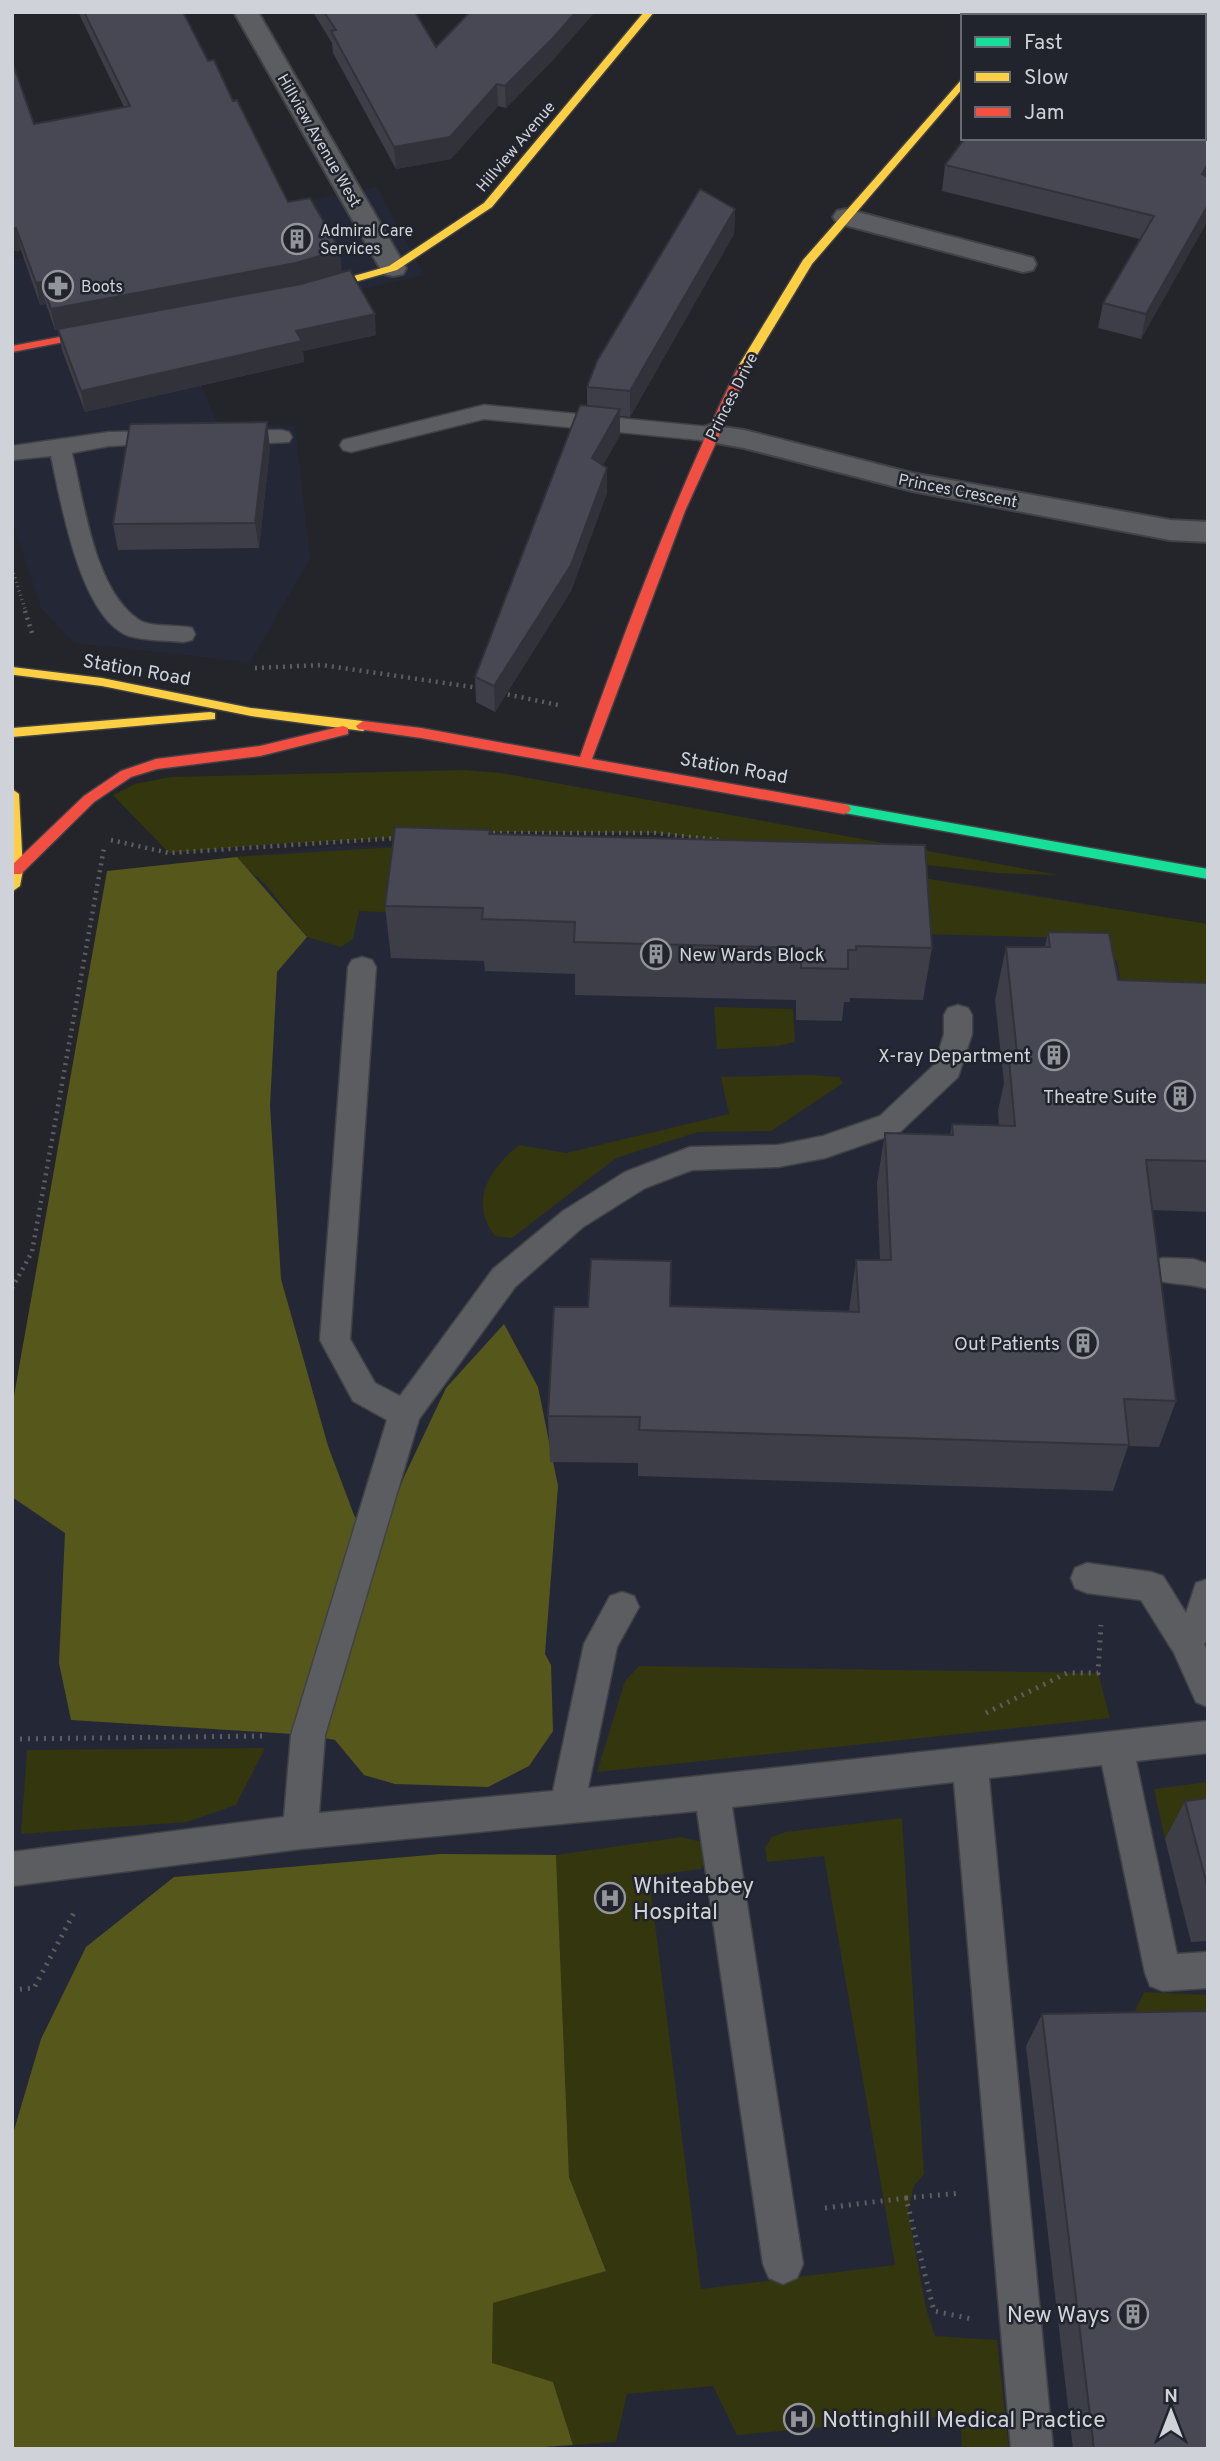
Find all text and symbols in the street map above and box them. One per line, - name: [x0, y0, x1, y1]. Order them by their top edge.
- legend: [961, 14, 1206, 140]
- text: Fast: [1024, 30, 1063, 57]
- text: Slow: [1024, 65, 1069, 92]
- street label: Hillview Avenue West: [272, 71, 365, 211]
- street label: Hillview Avenue: [473, 98, 560, 197]
- text: Jam: [1024, 100, 1065, 127]
- building icon: Admiral Care Services: [280, 222, 314, 256]
- place label: Admiral Care Services: [320, 222, 413, 260]
- pharmacy icon: Boots: [41, 269, 75, 303]
- place label: Boots: [81, 278, 123, 298]
- street label: Princes Drive: [702, 350, 763, 444]
- street label: Princes Crescent: [896, 471, 1019, 513]
- street label: Station Road: [81, 650, 193, 692]
- street label: Station Road: [678, 748, 790, 790]
- building icon: New Wards Block: [639, 937, 673, 971]
- place label: New Wards Block: [679, 944, 825, 968]
- building icon: X-ray Department: [1037, 1038, 1071, 1072]
- place label: X-ray Department: [878, 1045, 1031, 1069]
- building icon: Theatre Suite: [1163, 1079, 1197, 1113]
- place label: Theatre Suite: [1043, 1086, 1157, 1110]
- building icon: Out Patients: [1066, 1326, 1100, 1360]
- place label: Out Patients: [954, 1333, 1060, 1357]
- place label: Whiteabbey Hospital: [633, 1873, 754, 1928]
- hospital icon: Whiteabbey Hospital: [593, 1881, 627, 1915]
- building icon: New Ways: [1116, 2297, 1150, 2331]
- place label: New Ways: [1007, 2302, 1110, 2331]
- north arrow: [1136, 2377, 1206, 2447]
- text: N: [1164, 2385, 1178, 2409]
- hospital icon: Nottinghill Medical Practice: [782, 2402, 816, 2436]
- place label: Nottinghill Medical Practice: [822, 2407, 1106, 2436]

